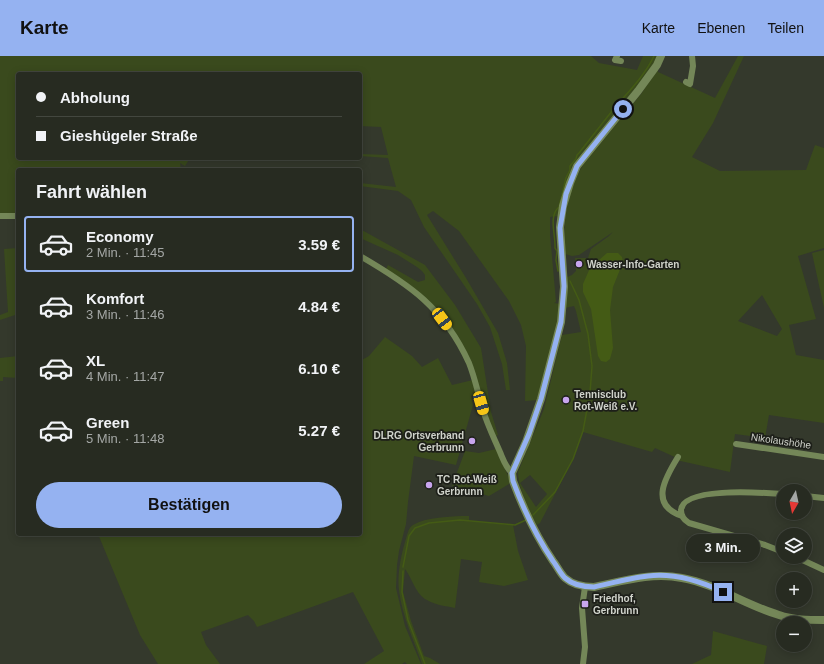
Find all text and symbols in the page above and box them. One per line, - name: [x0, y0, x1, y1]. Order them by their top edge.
- text: Karte: [20, 17, 69, 38]
- text: Karte: [642, 20, 675, 36]
- text: Ebenen: [697, 20, 745, 36]
- text: Teilen: [767, 20, 804, 36]
- text: Abholung: [60, 89, 130, 106]
- route start: [614, 100, 632, 118]
- text: Gieshügeler Straße: [60, 127, 198, 144]
- text: Fahrt wählen: [36, 182, 147, 202]
- icon: car: [38, 226, 74, 262]
- text: Economy: [86, 228, 154, 245]
- text: 3.59 €: [298, 236, 340, 253]
- text: 2 Min. · 11:45: [86, 245, 165, 260]
- marker: Wasser-Info-Garten: [574, 259, 584, 269]
- place label: Wasser-Info-Garten: [587, 259, 679, 270]
- icon: car: [38, 288, 74, 324]
- text: Komfort: [86, 290, 144, 307]
- text: 4.84 €: [298, 298, 340, 315]
- car: [430, 306, 454, 332]
- text: 3 Min. · 11:46: [86, 307, 165, 322]
- icon: car: [38, 350, 74, 386]
- text: XL: [86, 352, 105, 369]
- text: 6.10 €: [298, 360, 340, 377]
- text: 4 Min. · 11:47: [86, 369, 165, 384]
- place label: Tennisclub Rot-Weiß e.V.: [574, 389, 638, 412]
- car: [472, 390, 490, 416]
- marker: Tennisclub Rot-Weiß e.V.: [561, 395, 571, 405]
- icon: car: [38, 412, 74, 448]
- text: Green: [86, 414, 129, 431]
- text: 5.27 €: [298, 422, 340, 439]
- place label: DLRG Ortsverband Gerbrunn: [373, 430, 464, 453]
- text: 5 Min. · 11:48: [86, 431, 165, 446]
- street label: Nikolaushöhe: [750, 431, 812, 451]
- marker: DLRG Ortsverband Gerbrunn: [467, 436, 477, 446]
- place label: TC Rot-Weiß Gerbrunn: [437, 474, 497, 497]
- marker: TC Rot-Weiß Gerbrunn: [424, 480, 434, 490]
- button: Bestätigen: [36, 482, 342, 528]
- north arrow: [776, 484, 812, 520]
- map controls: [776, 484, 812, 652]
- button: layers: [776, 528, 812, 564]
- callout: 3 Min.: [686, 534, 760, 562]
- text: 3 Min.: [705, 540, 741, 555]
- button: +: [776, 572, 812, 608]
- route end: [714, 583, 732, 601]
- place label: Friedhof, Gerbrunn: [593, 593, 639, 616]
- marker: Friedhof, Gerbrunn: [580, 599, 590, 609]
- button: −: [776, 616, 812, 652]

